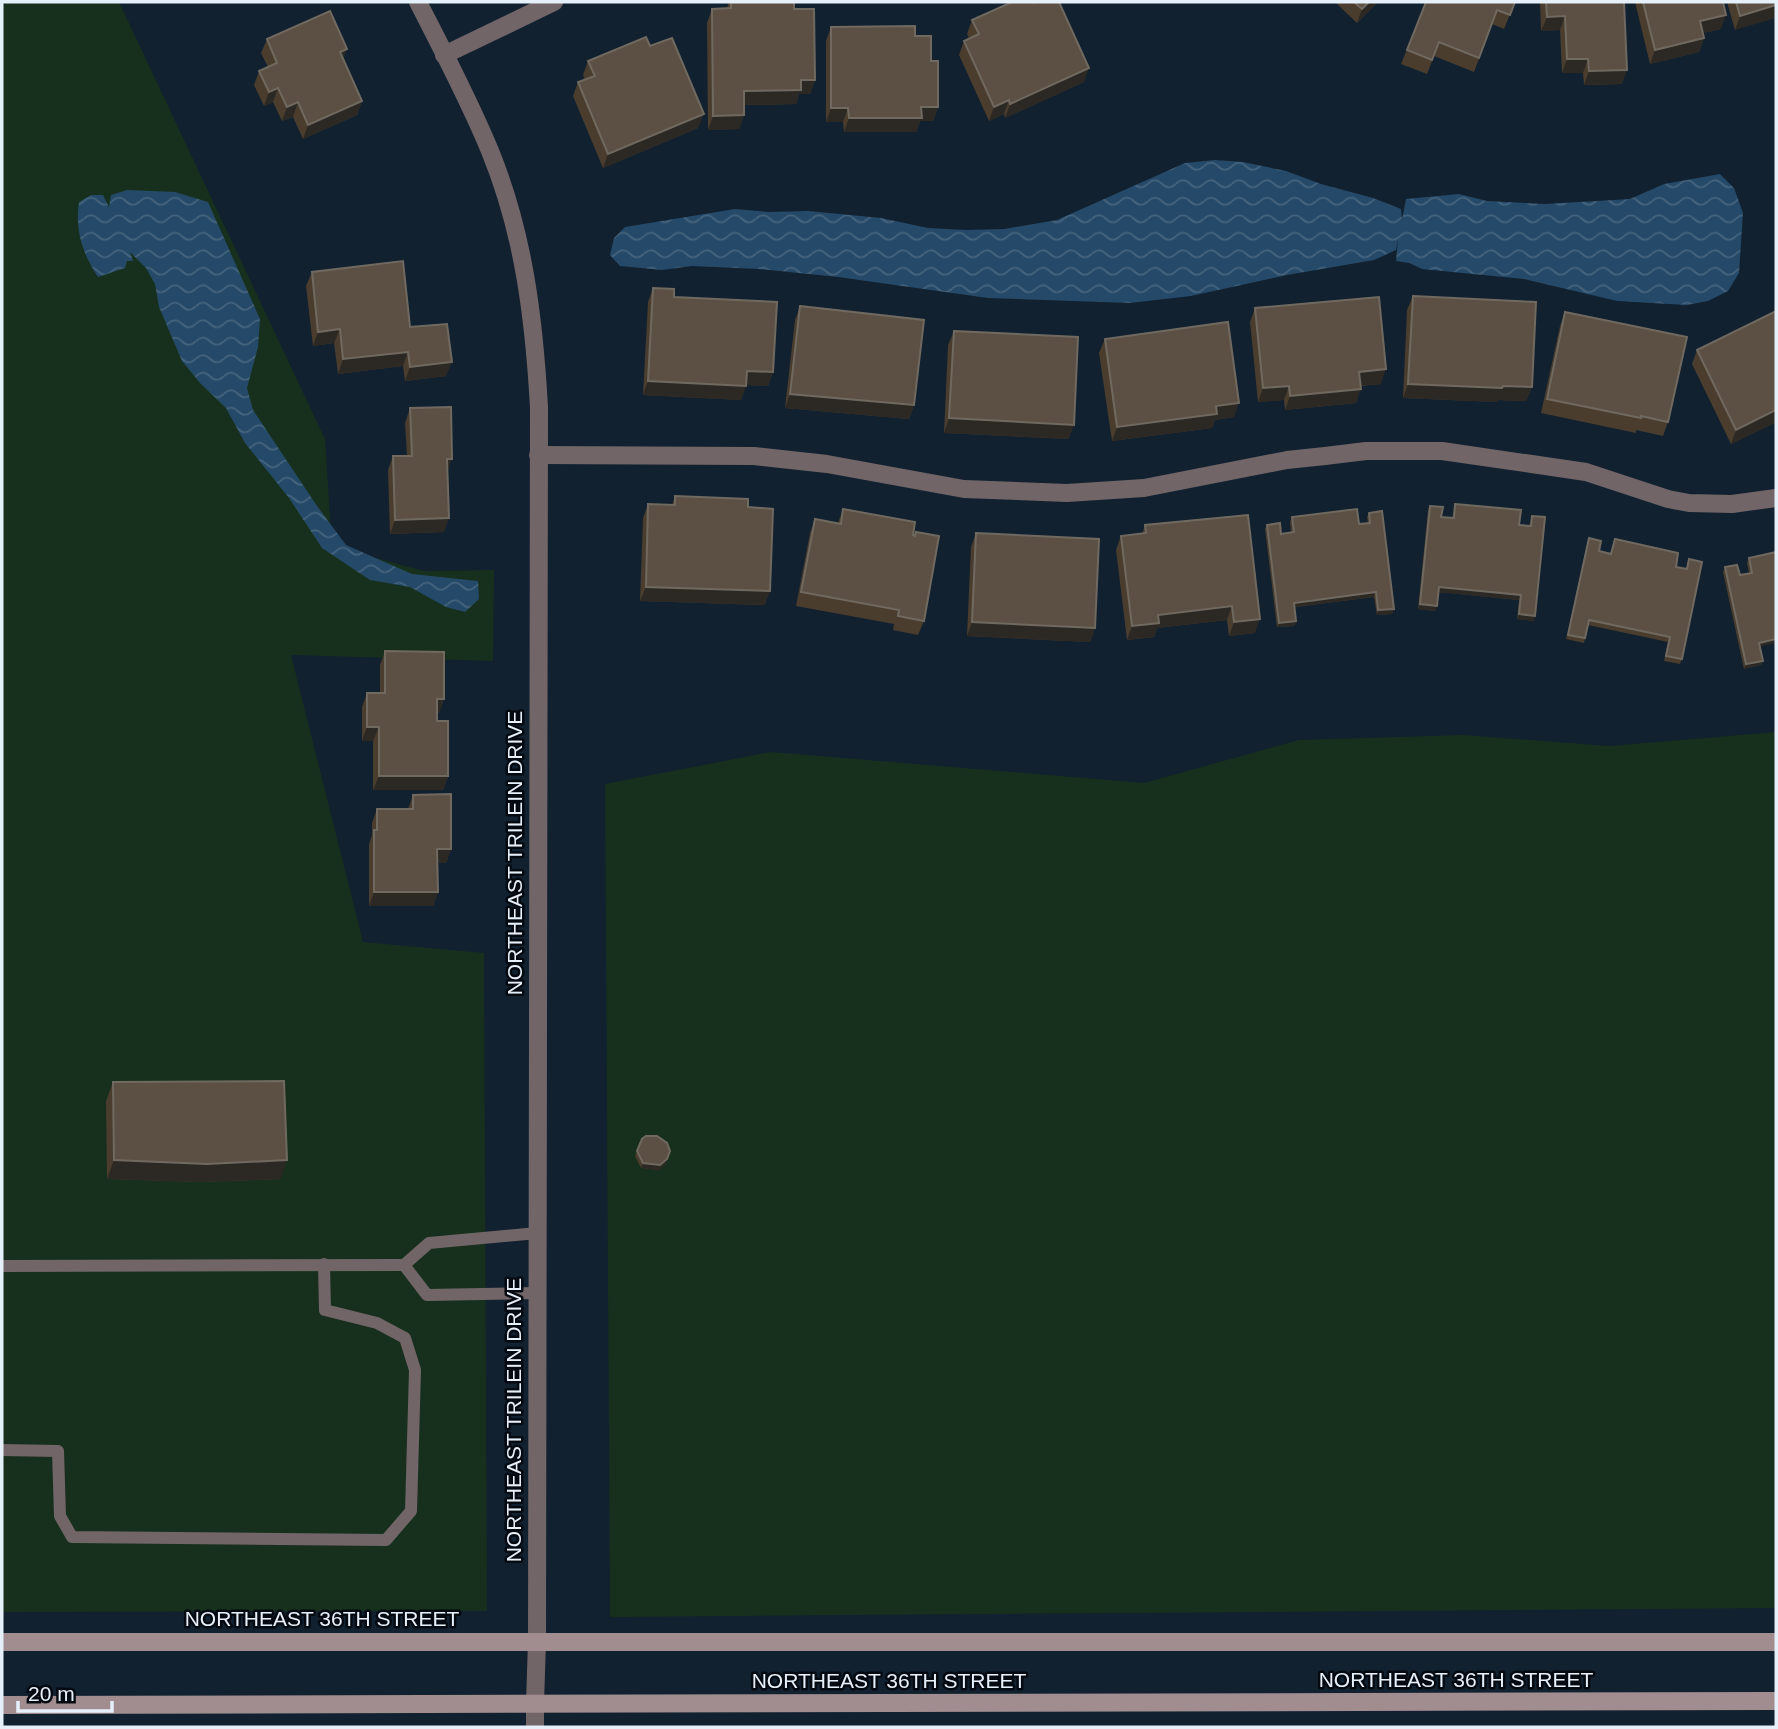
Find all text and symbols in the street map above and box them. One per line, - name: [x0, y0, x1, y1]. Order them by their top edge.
- street label: NORTHEAST TRILEIN DRIVE: [503, 711, 526, 995]
- street label: NORTHEAST TRILEIN DRIVE: [502, 1278, 525, 1562]
- street label: NORTHEAST 36TH STREET: [185, 1607, 459, 1630]
- street label: NORTHEAST 36TH STREET: [1319, 1668, 1593, 1691]
- street label: NORTHEAST 36TH STREET: [752, 1669, 1026, 1692]
- scale bar: [18, 1670, 112, 1714]
- text: 20 m: [28, 1682, 75, 1705]

